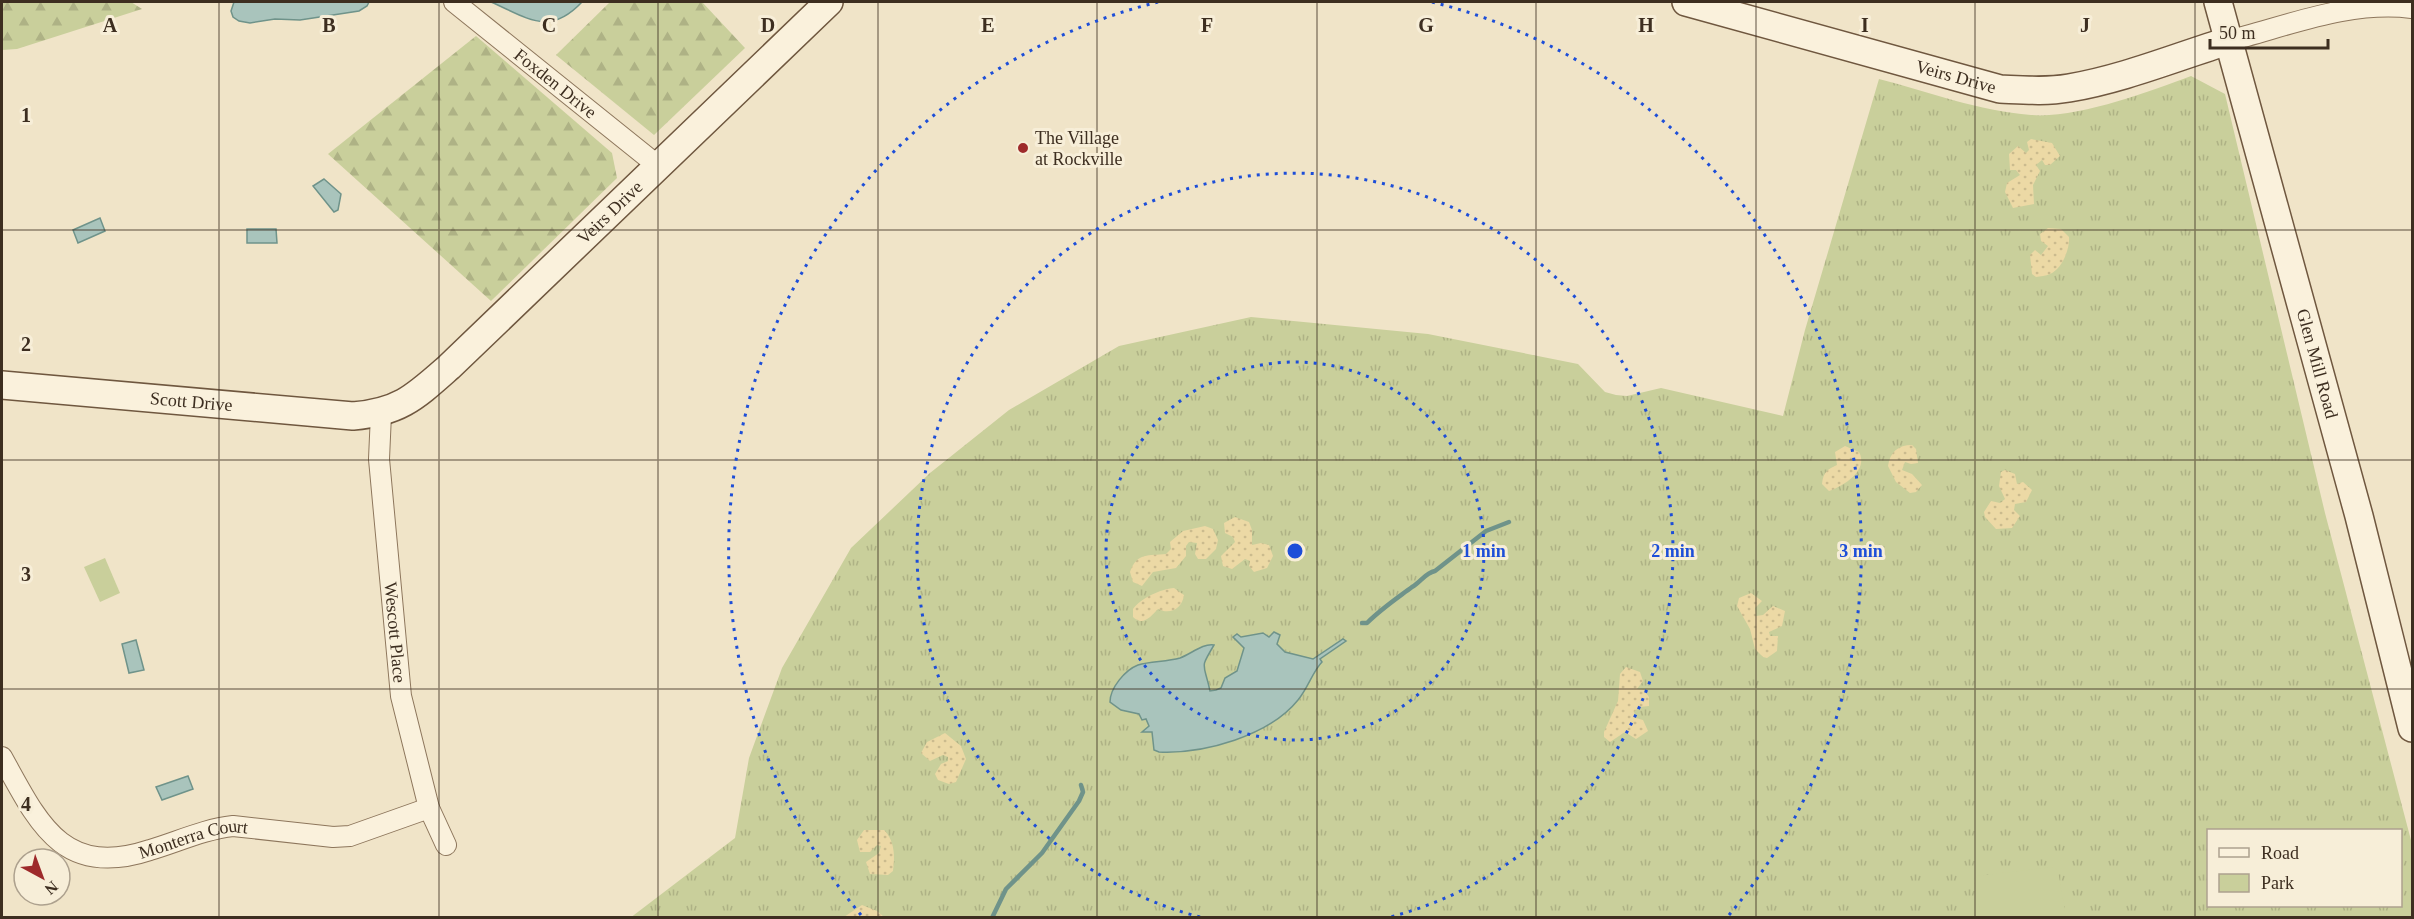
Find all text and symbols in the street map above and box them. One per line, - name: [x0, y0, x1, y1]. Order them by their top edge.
- scale bar: [2210, 12, 2328, 50]
- text: A: [103, 14, 118, 36]
- text: B: [322, 14, 336, 36]
- text: C: [542, 14, 556, 36]
- text: D: [761, 14, 775, 36]
- text: E: [981, 14, 995, 36]
- text: F: [1201, 14, 1213, 36]
- text: G: [1418, 14, 1434, 36]
- text: H: [1638, 14, 1654, 36]
- text: I: [1861, 14, 1869, 36]
- text: J: [2080, 14, 2090, 36]
- text: 50 m: [2219, 23, 2256, 43]
- street label: Foxden Drive: [510, 44, 600, 122]
- street label: Veirs Drive: [1913, 56, 1998, 97]
- text: 1: [21, 104, 31, 126]
- place label: The Village at Rockville: [1035, 128, 1122, 169]
- marker: The Village at Rockville: [1016, 141, 1030, 155]
- street label: Veirs Drive: [573, 177, 647, 248]
- street label: Glen Mill Road: [2293, 306, 2342, 421]
- text: 2: [21, 333, 31, 355]
- street label: Scott Drive: [149, 388, 233, 415]
- centre of rings: [1285, 541, 1305, 561]
- text: 1 min: [1462, 541, 1506, 561]
- text: 2 min: [1651, 541, 1695, 561]
- text: 3 min: [1839, 541, 1883, 561]
- text: 3: [21, 563, 31, 585]
- street label: Wescott Place: [380, 581, 410, 683]
- text: 4: [21, 793, 31, 815]
- street label: Monterra Court: [136, 816, 249, 863]
- legend: [2207, 829, 2402, 907]
- text: Road: [2261, 843, 2299, 863]
- north arrow: [12, 847, 72, 907]
- text: Park: [2261, 873, 2294, 893]
- text: N: [41, 878, 61, 898]

